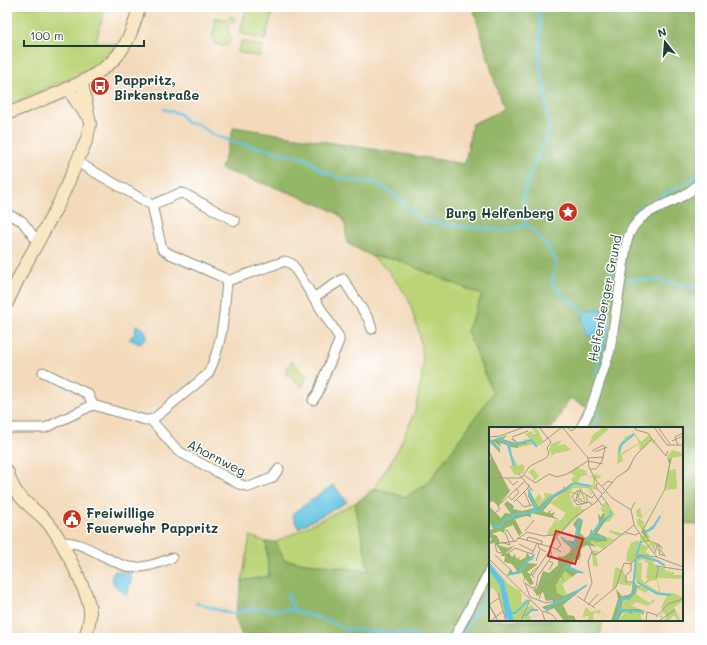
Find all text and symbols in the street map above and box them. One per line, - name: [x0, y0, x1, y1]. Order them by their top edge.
- scale bar: [24, 22, 144, 48]
- north arrow: [645, 22, 685, 62]
- text: N: [656, 24, 668, 40]
- text: 100 m: [30, 27, 64, 43]
- place label: Pappritz, Birkenstraße: [114, 71, 199, 103]
- bus stop icon: Pappritz, Birkenstraße: [89, 75, 111, 97]
- place icon: Burg Helfenberg: [557, 201, 579, 223]
- place label: Burg Helfenberg: [446, 204, 554, 221]
- street label: Helfenberger Grund: [583, 233, 625, 363]
- inset map: [489, 427, 683, 621]
- street label: Ahornweg: [185, 435, 249, 479]
- place label: Freiwillige Feuerwehr Pappritz: [86, 504, 218, 536]
- public building icon: Freiwillige Feuerwehr Pappritz: [61, 508, 83, 530]

